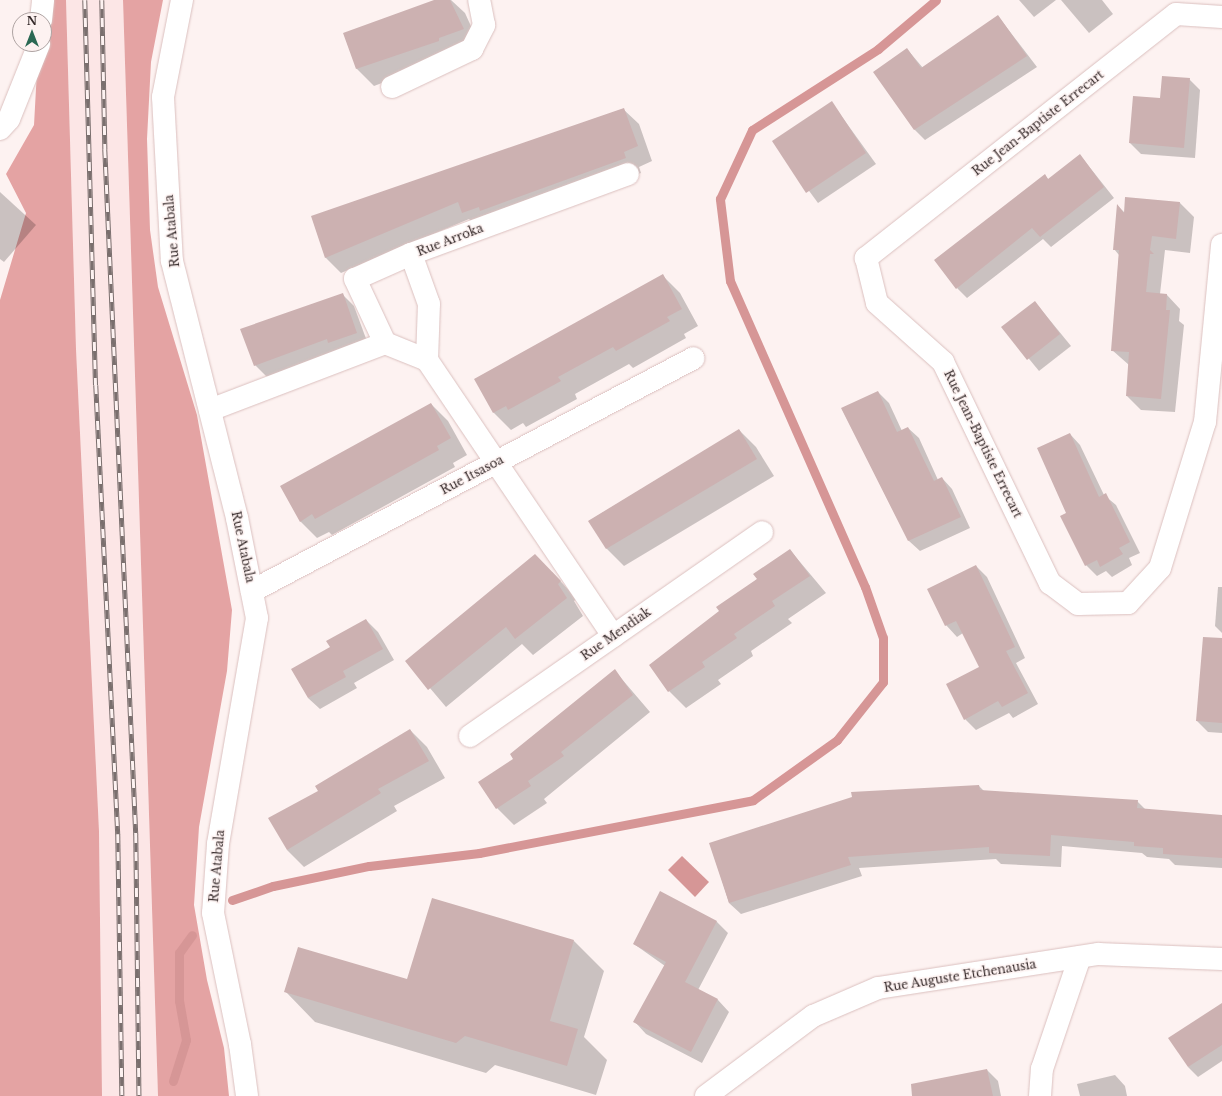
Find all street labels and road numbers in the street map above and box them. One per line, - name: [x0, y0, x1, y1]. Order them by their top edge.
- street label: Rue Jean-Baptiste Errecart: [969, 67, 1107, 179]
- street label: Rue Atabala: [162, 194, 182, 268]
- street label: Rue Arroka: [415, 221, 485, 259]
- street label: Rue Jean-Baptiste Errecart: [941, 368, 1025, 520]
- street label: Rue Itsasoa: [438, 452, 506, 498]
- street label: Rue Atabala: [228, 510, 258, 584]
- street label: Rue Mendiak: [578, 605, 654, 663]
- street label: Rue Atabala: [207, 829, 227, 903]
- street label: Rue Auguste Etchenausia: [883, 957, 1037, 995]

